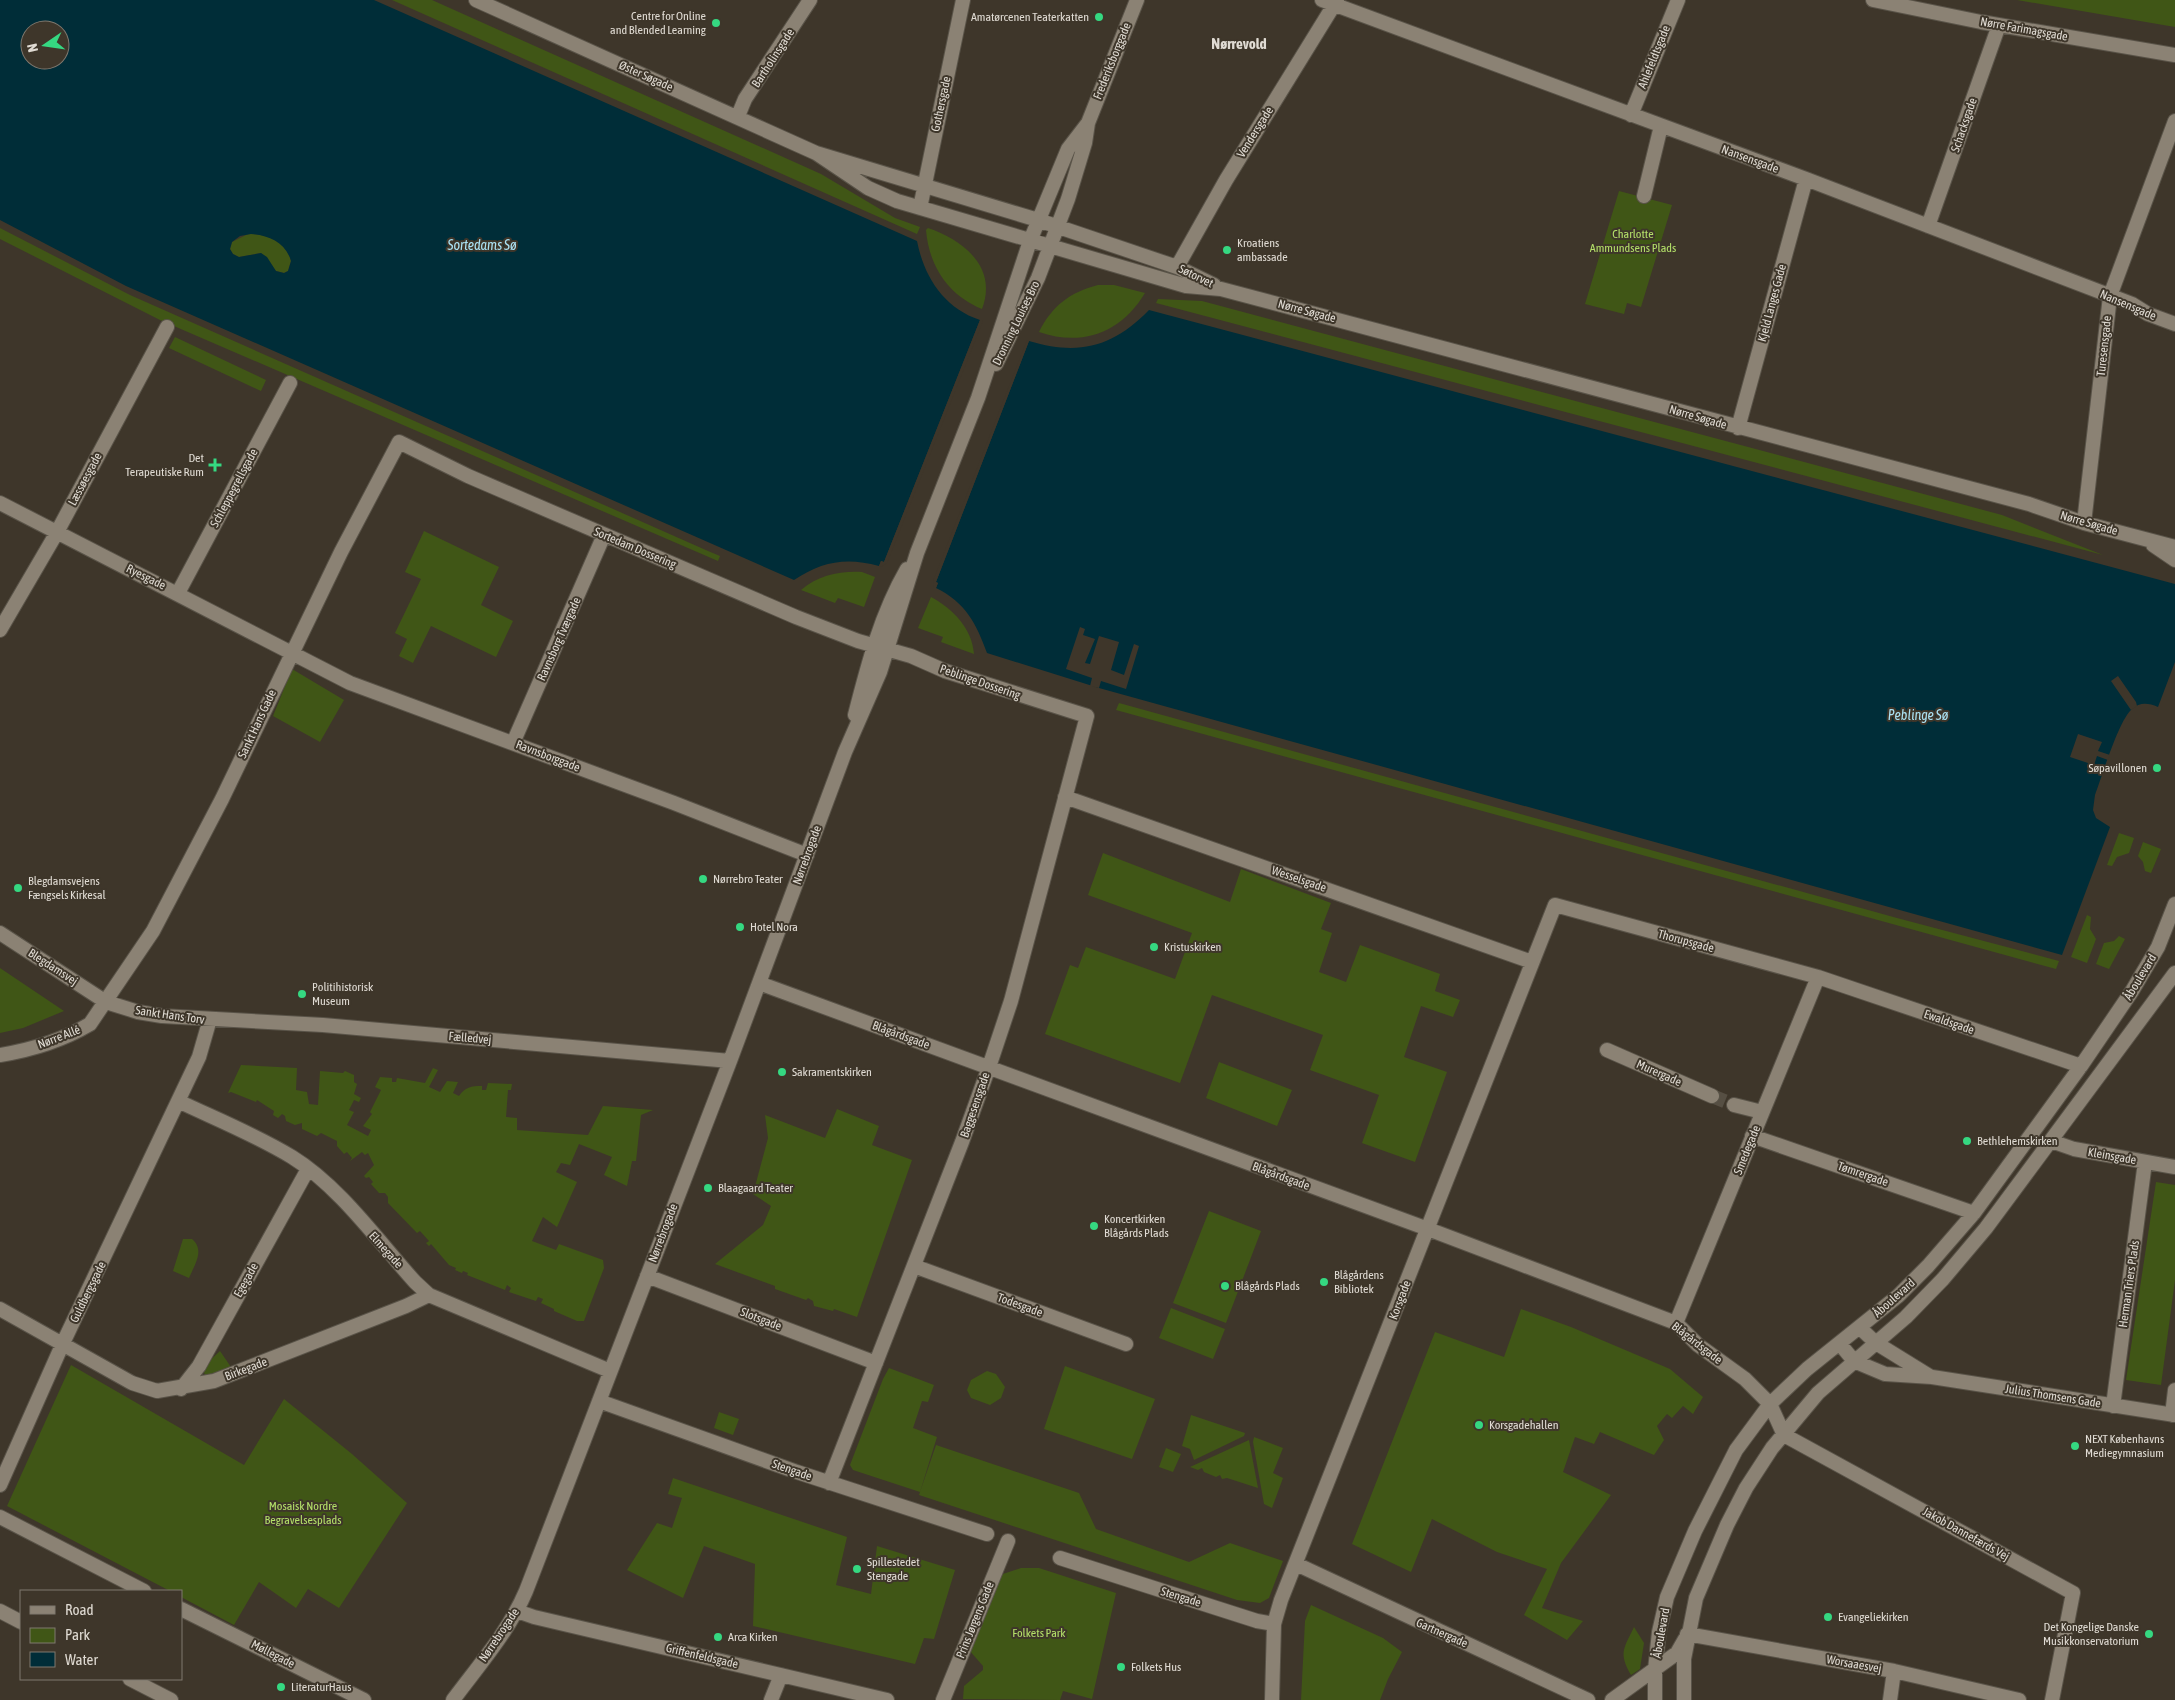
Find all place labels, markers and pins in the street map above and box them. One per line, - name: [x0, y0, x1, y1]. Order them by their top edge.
- place label: Centre for Online and Blended Learning: [610, 9, 707, 37]
- place label: Amatørcenen Teaterkatten: [971, 10, 1089, 24]
- marker: Amatørcenen Teaterkatten: [1093, 11, 1105, 23]
- marker: Centre for Online and Blended Learning: [710, 17, 722, 29]
- place label: Kroatiens ambassade: [1237, 236, 1288, 264]
- marker: Kroatiens ambassade: [1221, 244, 1233, 256]
- place label: Det Terapeutiske Rum: [125, 451, 205, 479]
- marker: Det Terapeutiske Rum: [208, 458, 222, 472]
- place label: Søpavillonen: [2088, 761, 2147, 775]
- marker: Søpavillonen: [2151, 762, 2163, 774]
- place label: Nørrebro Teater: [713, 872, 783, 886]
- marker: Nørrebro Teater: [697, 873, 709, 885]
- place label: Blegdamsvejens Fængsels Kirkesal: [28, 874, 107, 902]
- marker: Blegdamsvejens Fængsels Kirkesal: [12, 882, 24, 894]
- place label: Hotel Nora: [750, 920, 798, 934]
- marker: Hotel Nora: [734, 921, 746, 933]
- place label: Kristuskirken: [1164, 940, 1221, 954]
- marker: Kristuskirken: [1148, 941, 1160, 953]
- place label: Politihistorisk Museum: [312, 980, 374, 1008]
- marker: Politihistorisk Museum: [296, 988, 308, 1000]
- place label: Sakramentskirken: [792, 1065, 872, 1079]
- marker: Sakramentskirken: [776, 1066, 788, 1078]
- place label: Bethlehemskirken: [1977, 1134, 2058, 1148]
- marker: Bethlehemskirken: [1961, 1135, 1973, 1147]
- place label: Blaagaard Teater: [718, 1181, 793, 1195]
- marker: Blaagaard Teater: [702, 1182, 714, 1194]
- place label: Koncertkirken Blågårds Plads: [1104, 1212, 1169, 1240]
- marker: Koncertkirken Blågårds Plads: [1088, 1220, 1100, 1232]
- place label: Blågårdens Bibliotek: [1334, 1268, 1384, 1296]
- marker: Blågårdens Bibliotek: [1318, 1276, 1330, 1288]
- place label: Blågårds Plads: [1235, 1279, 1300, 1293]
- marker: Blågårds Plads: [1219, 1280, 1231, 1292]
- place label: Korsgadehallen: [1489, 1418, 1559, 1432]
- marker: Korsgadehallen: [1473, 1419, 1485, 1431]
- place label: NEXT Københavns Mediegymnasium: [2085, 1432, 2164, 1460]
- marker: NEXT Københavns Mediegymnasium: [2069, 1440, 2081, 1452]
- place label: Spillestedet Stengade: [867, 1555, 920, 1583]
- marker: Spillestedet Stengade: [851, 1563, 863, 1575]
- place label: Evangeliekirken: [1838, 1610, 1909, 1624]
- marker: Evangeliekirken: [1822, 1611, 1834, 1623]
- place label: Det Kongelige Danske Musikkonservatorium: [2043, 1620, 2139, 1648]
- marker: Det Kongelige Danske Musikkonservatorium: [2143, 1628, 2155, 1640]
- place label: Arca Kirken: [728, 1630, 778, 1644]
- marker: Arca Kirken: [712, 1631, 724, 1643]
- place label: Folkets Hus: [1131, 1660, 1181, 1674]
- marker: Folkets Hus: [1115, 1661, 1127, 1673]
- place label: LiteraturHaus: [291, 1680, 351, 1694]
- marker: LiteraturHaus: [275, 1681, 287, 1693]

